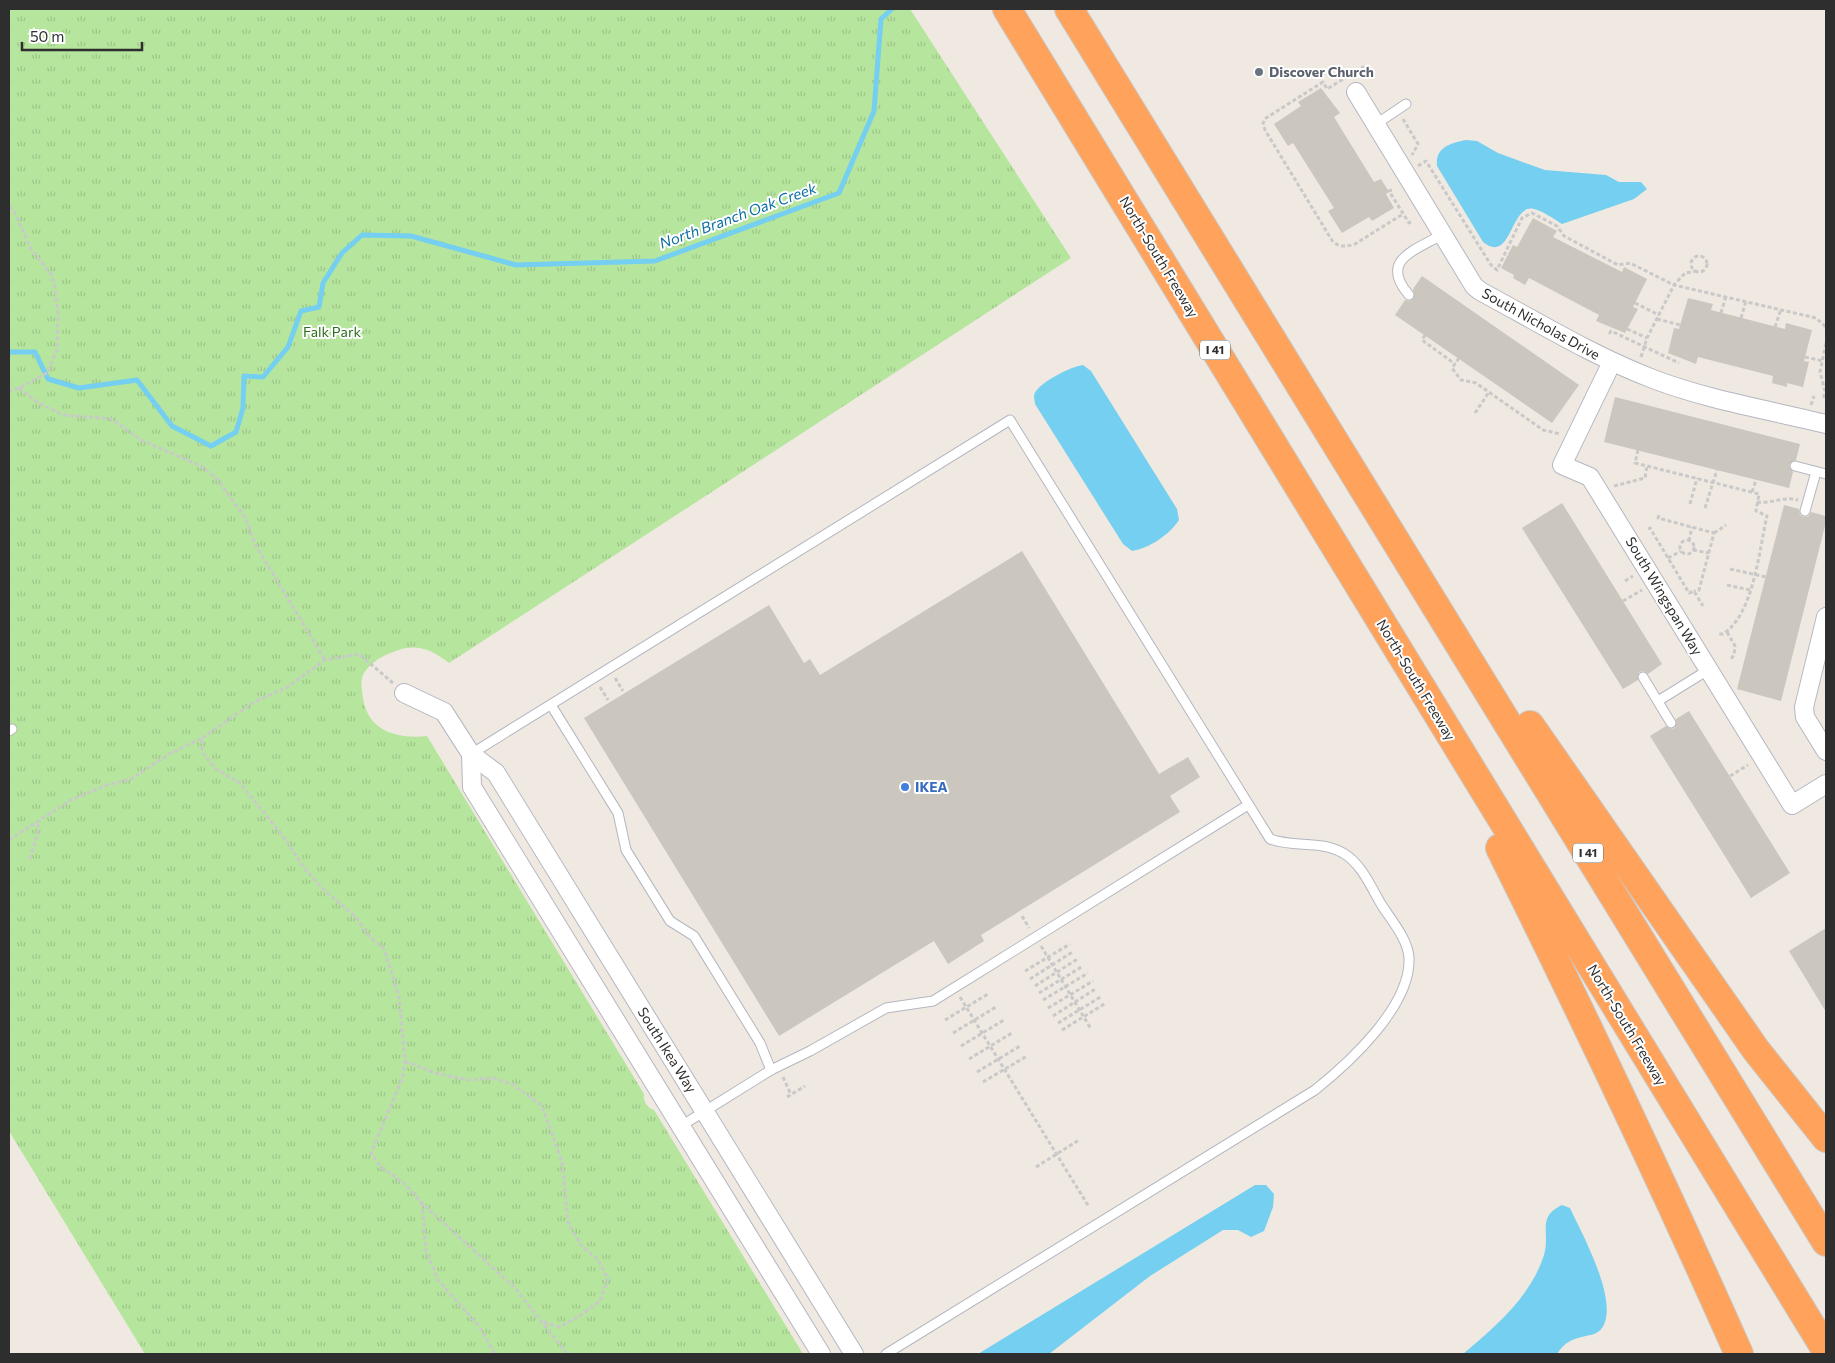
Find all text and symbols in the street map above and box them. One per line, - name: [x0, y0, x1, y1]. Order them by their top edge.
- scale bar: [22, 20, 142, 52]
- text: 50 m: [30, 27, 64, 45]
- place label: Discover Church: [1269, 63, 1374, 80]
- marker: Discover Church: [1253, 66, 1265, 78]
- water label: North Branch Oak Creek: [657, 178, 819, 252]
- street label: North-South Freeway: [1117, 193, 1202, 320]
- street label: South Nicholas Drive: [1479, 284, 1603, 363]
- park label: Falk Park: [303, 323, 362, 340]
- road number: I 41: [1200, 340, 1230, 360]
- street label: South Wingspan Way: [1622, 534, 1706, 658]
- street label: North-South Freeway: [1374, 616, 1459, 743]
- place label: IKEA: [915, 778, 948, 795]
- marker: IKEA: [899, 781, 911, 793]
- road number: I 41: [1573, 844, 1603, 862]
- street label: North-South Freeway: [1585, 961, 1670, 1088]
- street label: South Ikea Way: [634, 1004, 700, 1096]

